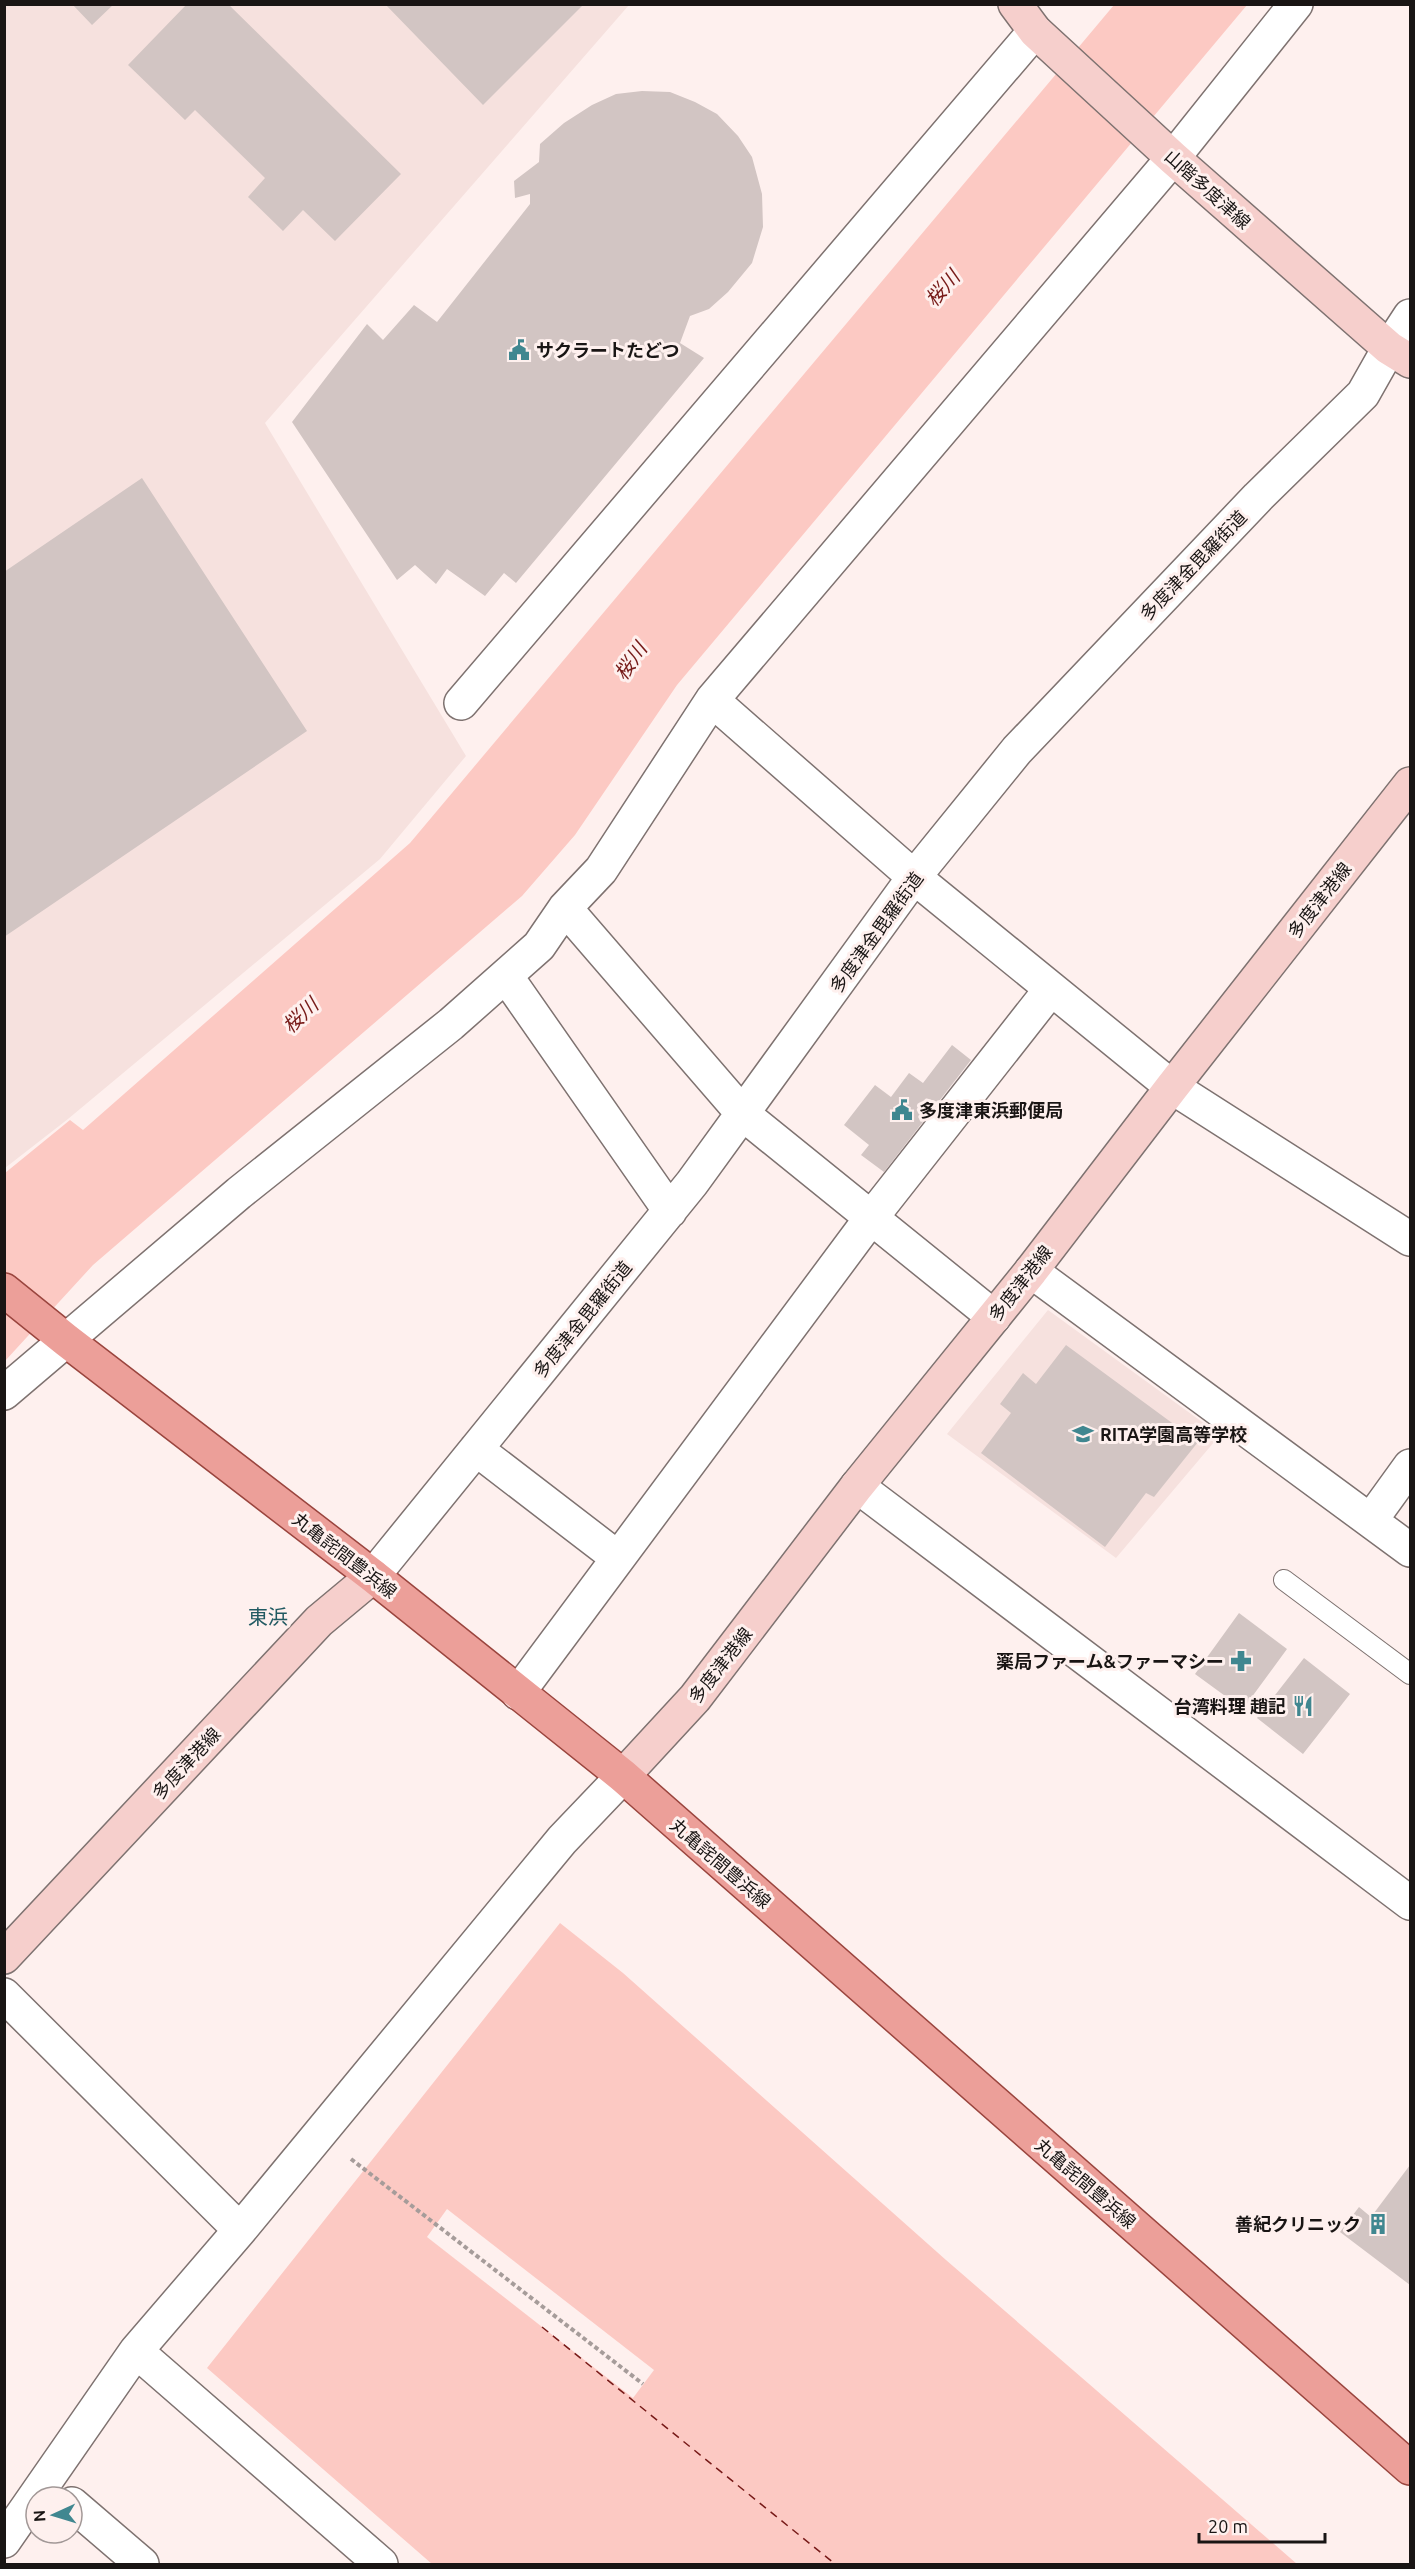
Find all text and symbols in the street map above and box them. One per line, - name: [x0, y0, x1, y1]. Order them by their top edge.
- street label: 山階多度津線: [1161, 145, 1255, 233]
- water label: 桜川: [920, 264, 965, 311]
- public building icon: サクラートたどつ: [507, 338, 531, 362]
- place label: サクラートたどつ: [536, 340, 679, 360]
- street label: 多度津金毘羅街道: [1136, 506, 1250, 624]
- water label: 桜川: [609, 636, 652, 684]
- street label: 多度津港線: [1283, 858, 1355, 942]
- street label: 多度津金毘羅街道: [826, 868, 926, 996]
- water label: 桜川: [278, 992, 324, 1037]
- public building icon: 多度津東浜郵便局: [890, 1098, 914, 1122]
- place label: 多度津東浜郵便局: [919, 1100, 1063, 1120]
- street label: 多度津港線: [984, 1241, 1056, 1325]
- street label: 多度津金毘羅街道: [529, 1257, 635, 1381]
- school or university icon: RITA学園高等学校: [1071, 1422, 1095, 1446]
- place label: RITA学園高等学校: [1100, 1424, 1247, 1444]
- street label: 丸亀詫間豊浜線: [289, 1508, 401, 1602]
- district label: 東浜: [248, 1605, 288, 1628]
- street label: 多度津港線: [684, 1623, 756, 1707]
- pharmacy icon: 薬局ファーム&ファーマシー: [1229, 1649, 1253, 1673]
- place label: 薬局ファーム&ファーマシー: [996, 1651, 1224, 1671]
- restaurant icon: 台湾料理 趙記: [1291, 1694, 1315, 1718]
- place label: 台湾料理 趙記: [1174, 1696, 1286, 1716]
- street label: 多度津港線: [148, 1723, 224, 1803]
- street label: 丸亀詫間豊浜線: [667, 1814, 775, 1912]
- street label: 丸亀詫間豊浜線: [1032, 2134, 1140, 2232]
- building icon: 善紀クリニック: [1366, 2212, 1390, 2236]
- place label: 善紀クリニック: [1235, 2214, 1361, 2234]
- north arrow: [24, 2485, 84, 2545]
- scale bar: [1199, 2506, 1325, 2544]
- text: N: [30, 2509, 48, 2523]
- text: 20 m: [1208, 2516, 1248, 2536]

